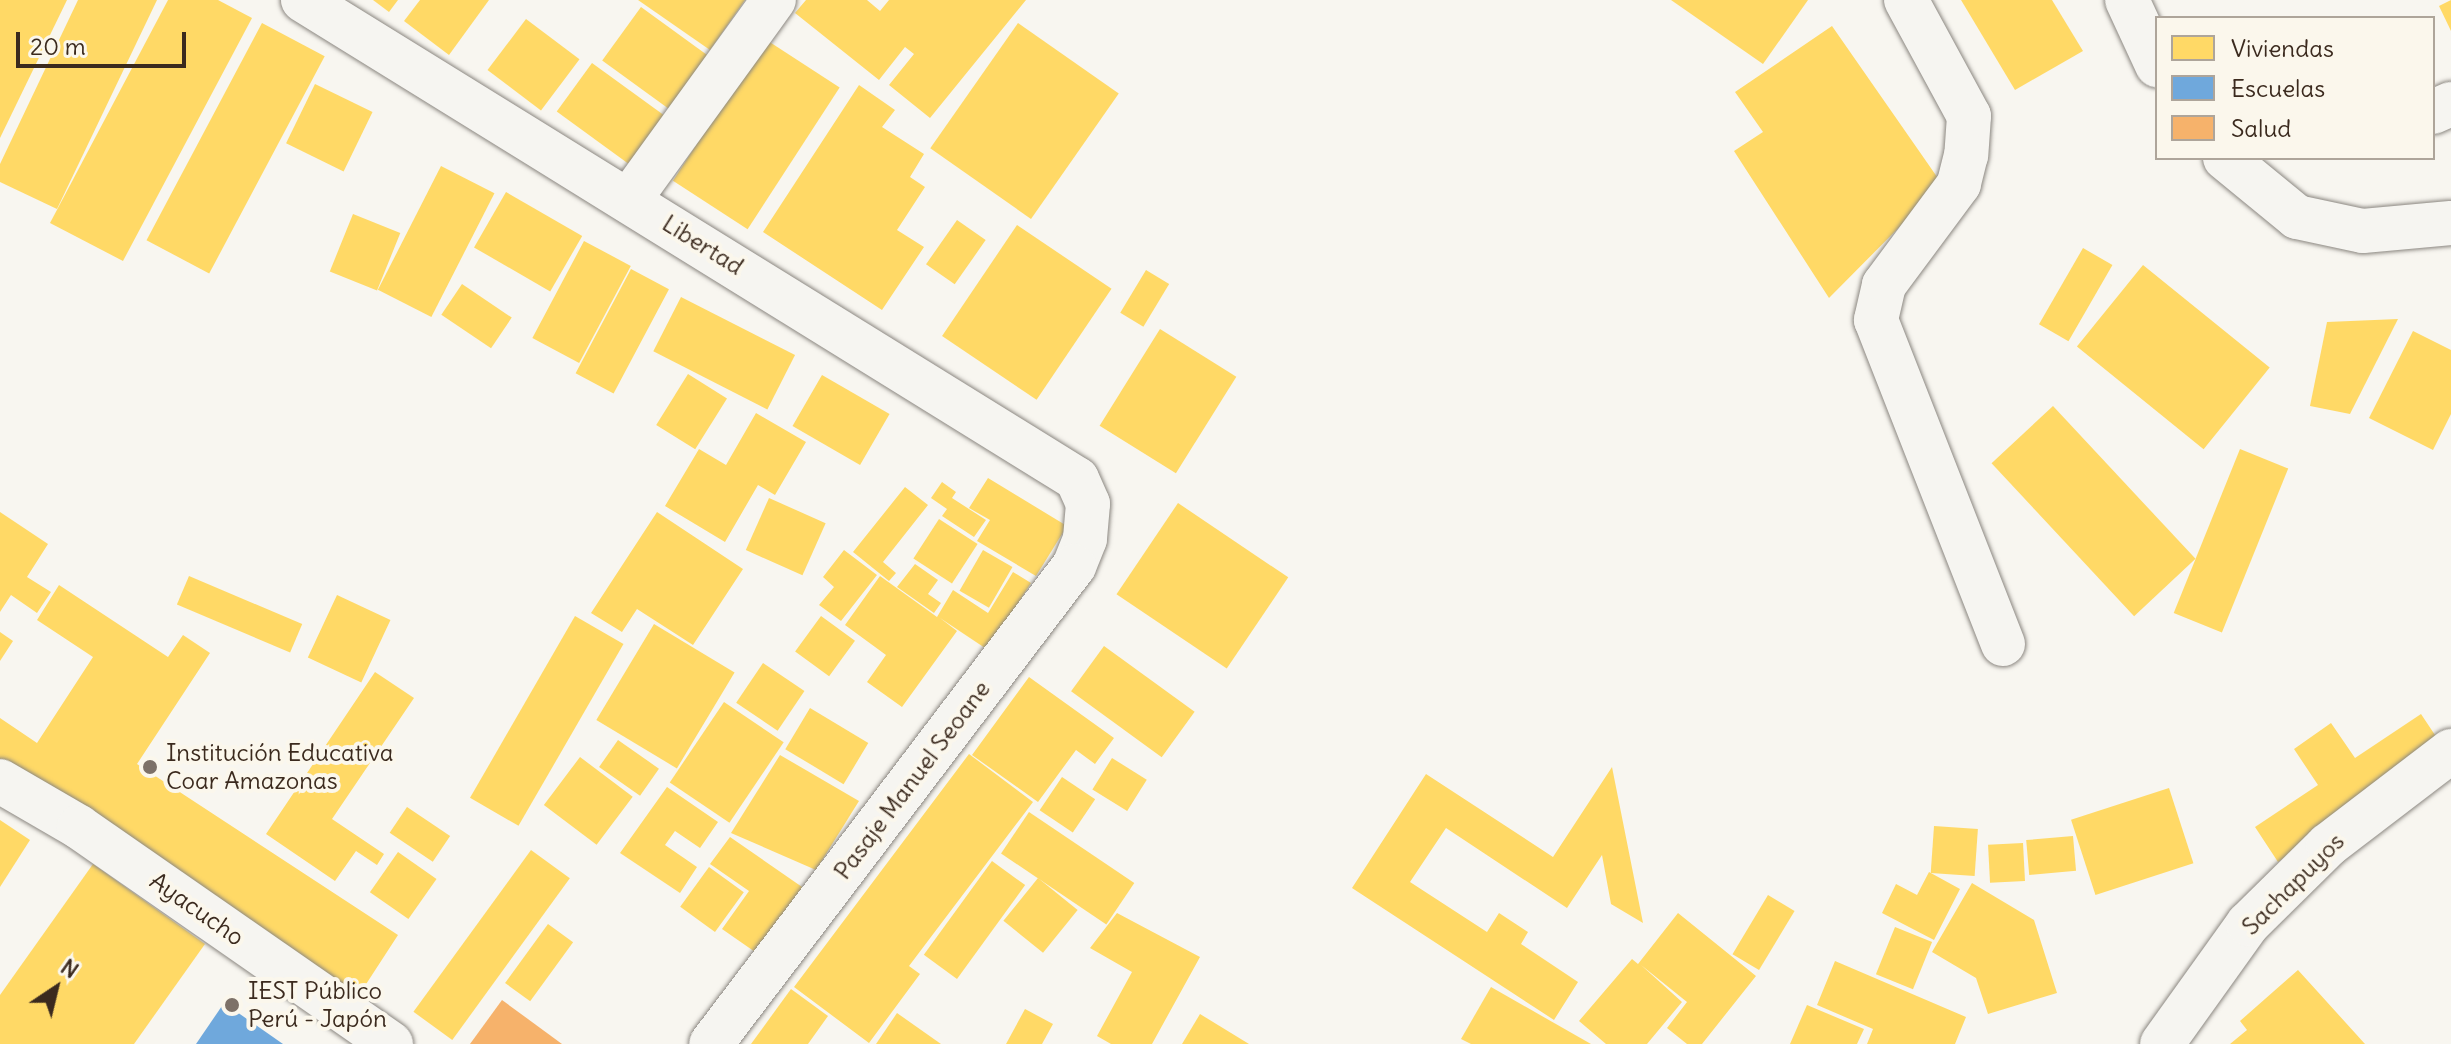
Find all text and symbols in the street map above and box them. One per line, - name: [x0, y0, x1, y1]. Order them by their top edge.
- scale bar: [20, 16, 190, 66]
- legend: [2155, 16, 2435, 160]
- text: 20 m: [30, 31, 86, 61]
- text: Viviendas: [2231, 33, 2334, 63]
- text: Escuelas: [2231, 73, 2325, 103]
- text: Salud: [2231, 113, 2291, 143]
- street label: Libertad: [657, 209, 749, 281]
- street label: Pasaje Manuel Seoane: [828, 675, 996, 885]
- place label: Institución Educativa Coar Amazonas: [166, 739, 393, 795]
- marker: Institución Educativa Coar Amazonas: [141, 758, 159, 776]
- street label: Sachapuyos: [2236, 827, 2350, 941]
- street label: Ayacucho: [144, 866, 250, 952]
- north arrow: [16, 948, 96, 1028]
- text: N: [56, 953, 84, 984]
- place label: IEST Público Perú - Japón: [248, 977, 387, 1033]
- marker: IEST Público Perú - Japón: [223, 996, 241, 1014]

